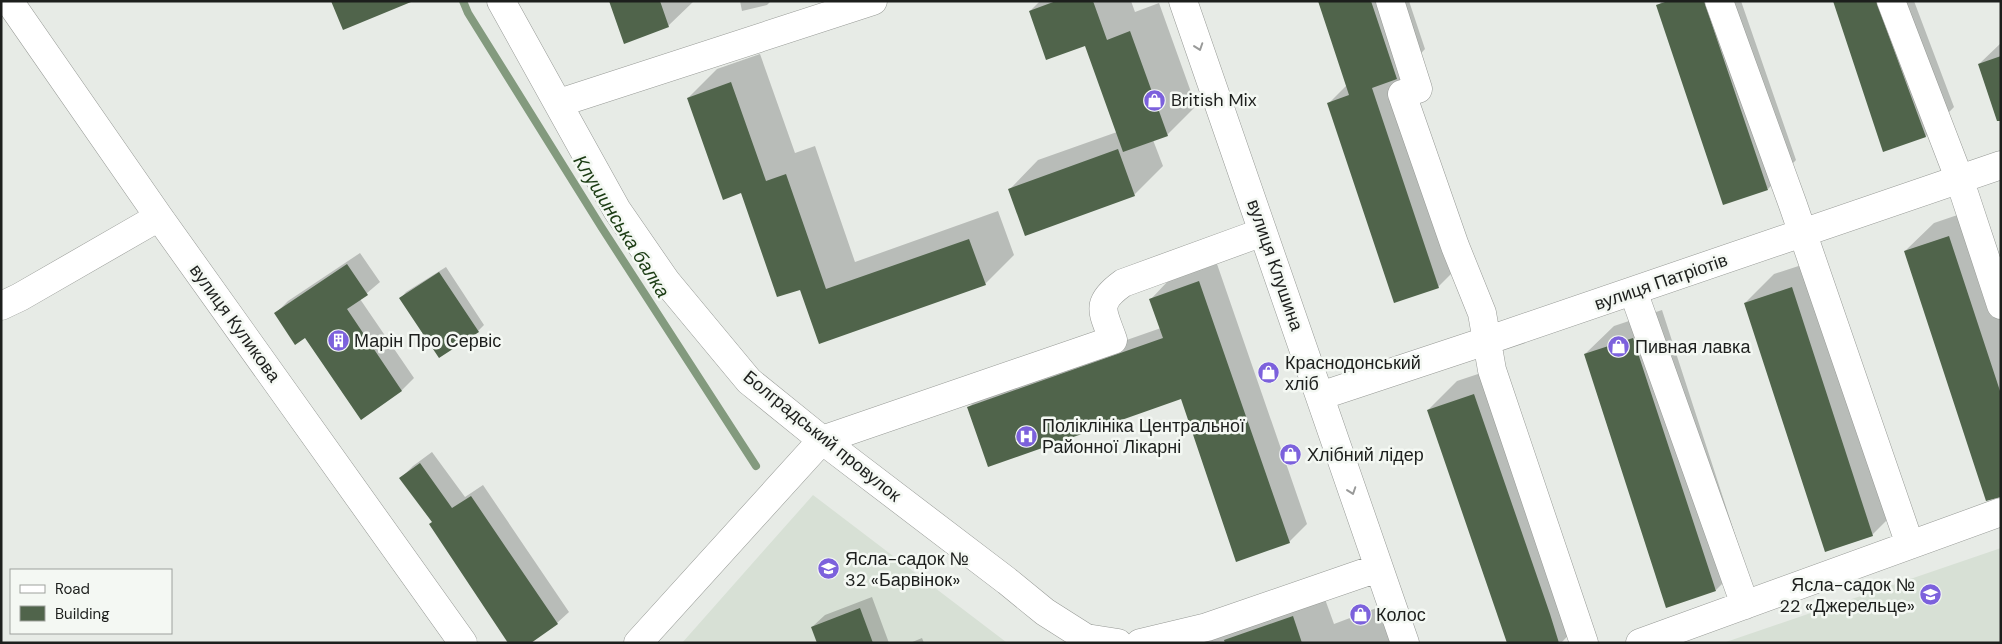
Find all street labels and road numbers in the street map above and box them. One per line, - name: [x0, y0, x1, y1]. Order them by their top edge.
- street label: вулиця Клушина: [1241, 196, 1309, 335]
- street label: вулиця Патріотів: [1591, 248, 1731, 316]
- street label: вулиця Куликова: [184, 259, 287, 388]
- street label: Болградський провулок: [738, 365, 906, 507]

